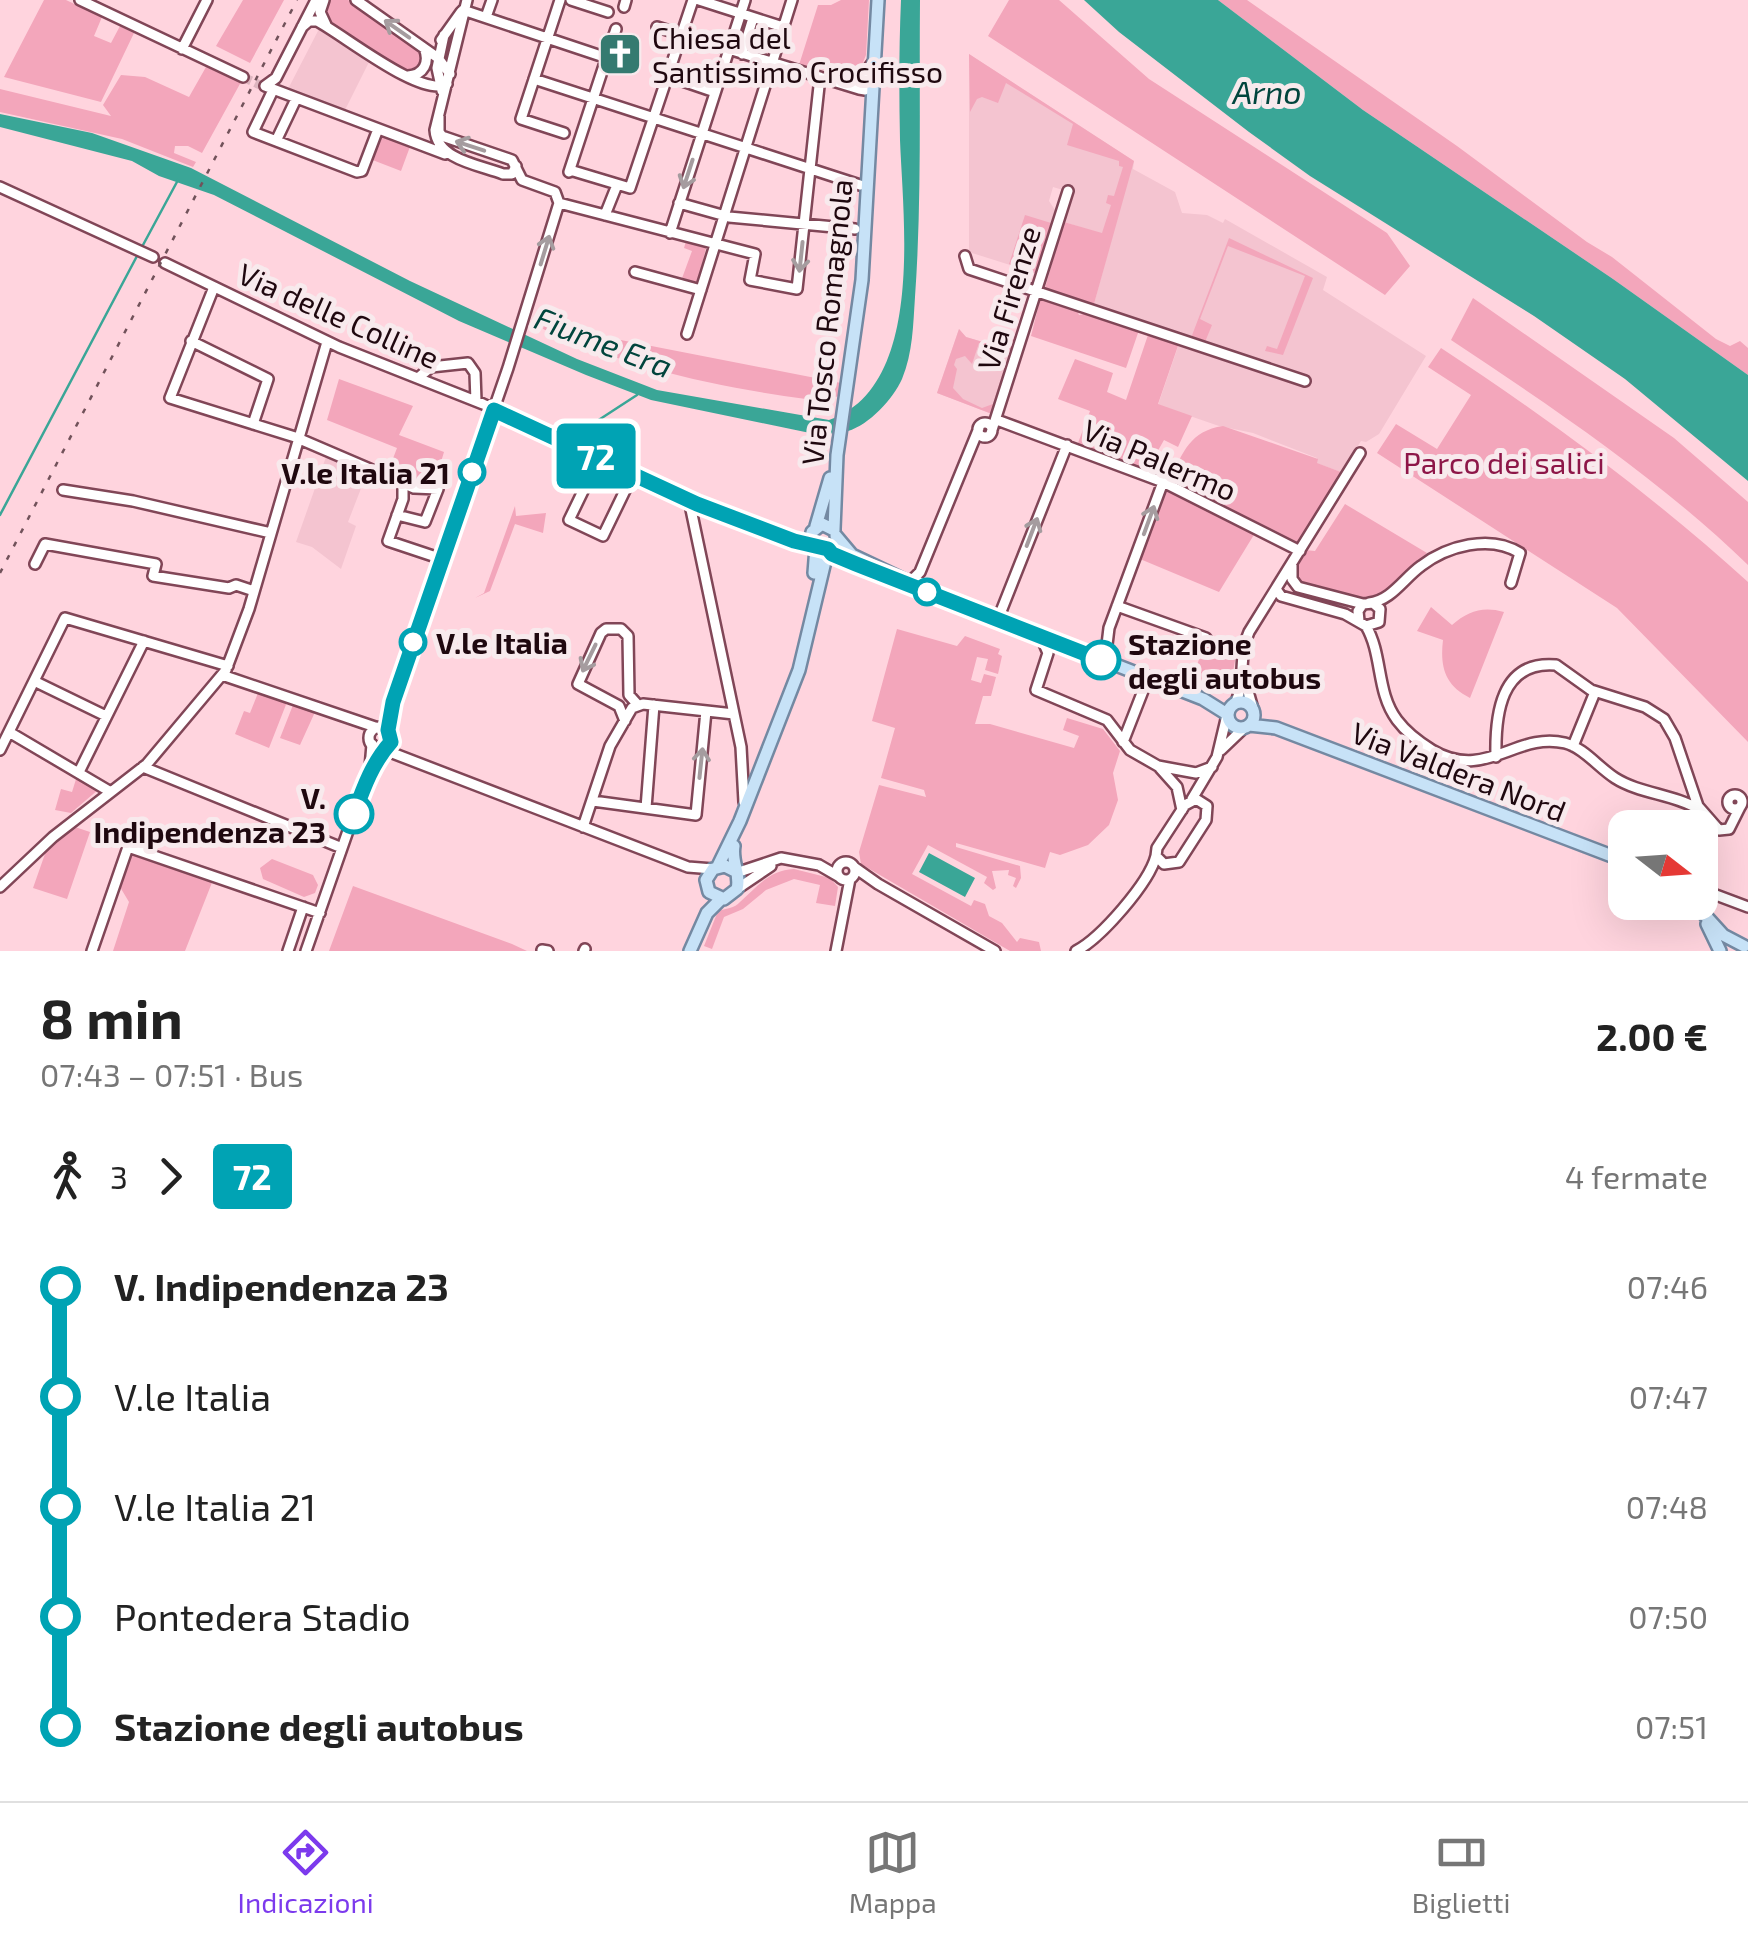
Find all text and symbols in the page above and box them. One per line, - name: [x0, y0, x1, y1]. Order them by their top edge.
- one-way arrow: [384, 18, 412, 39]
- place label: Chiesa del Santissimo Crocifisso: [652, 19, 943, 89]
- church icon: Chiesa del Santissimo Crocifisso: [597, 31, 643, 77]
- water label: Arno: [1231, 72, 1302, 110]
- one-way arrow: [455, 136, 487, 154]
- one-way arrow: [678, 158, 696, 190]
- street label: Via Tosco Romagnola: [793, 177, 859, 467]
- street label: Via Firenze: [969, 221, 1047, 375]
- one-way arrow: [537, 235, 555, 266]
- one-way arrow: [791, 240, 810, 273]
- street label: Via delle Colline: [233, 255, 445, 375]
- water label: Fiume Era: [530, 297, 678, 385]
- street label: Via Palermo: [1078, 411, 1242, 507]
- line badge: 72: [551, 424, 641, 488]
- text: 72: [577, 435, 615, 477]
- park label: Parco dei salici: [1403, 444, 1605, 480]
- place label: V.le Italia 21: [281, 454, 450, 490]
- marker: V.le Italia 21: [459, 459, 485, 485]
- one-way arrow: [1141, 506, 1159, 537]
- one-way arrow: [1024, 518, 1042, 549]
- unlabelled marker: [914, 579, 940, 605]
- place label: V.le Italia: [436, 624, 568, 660]
- place label: Stazione degli autobus: [1128, 625, 1321, 695]
- marker: V.le Italia: [400, 629, 426, 655]
- marker: Stazione degli autobus: [1082, 641, 1120, 679]
- one-way arrow: [579, 642, 598, 672]
- street label: Via Valdera Nord: [1347, 714, 1571, 828]
- one-way arrow: [691, 747, 710, 780]
- place label: V. Indipendenza 23: [93, 779, 326, 849]
- marker: V. Indipendenza 23: [335, 795, 373, 833]
- north arrow: [1608, 810, 1718, 920]
- map controls: [1608, 810, 1718, 920]
- text: 8 min: [40, 984, 183, 1050]
- text: 2.00 €: [1596, 1013, 1708, 1059]
- text: 07:43 – 07:51 · Bus: [40, 1055, 303, 1093]
- icon: walk: [40, 1149, 95, 1204]
- icon: forward: [143, 1149, 198, 1204]
- text: 72: [233, 1155, 272, 1197]
- text: 3: [110, 1157, 128, 1195]
- text: 4 fermate: [1565, 1157, 1708, 1195]
- text: V. Indipendenza 23: [114, 1263, 449, 1309]
- text: 07:46: [1627, 1267, 1708, 1305]
- text: V.le Italia: [114, 1373, 271, 1419]
- text: 07:47: [1629, 1377, 1708, 1415]
- text: V.le Italia 21: [114, 1483, 316, 1529]
- text: 07:48: [1626, 1487, 1708, 1525]
- text: Pontedera Stadio: [114, 1593, 411, 1639]
- text: 07:50: [1628, 1597, 1708, 1635]
- text: Stazione degli autobus: [114, 1703, 524, 1749]
- text: 07:51: [1635, 1707, 1708, 1745]
- tab: Indicazioni: [238, 1825, 374, 1919]
- tab: Mappa: [849, 1825, 937, 1919]
- tab: Biglietti: [1412, 1825, 1510, 1919]

